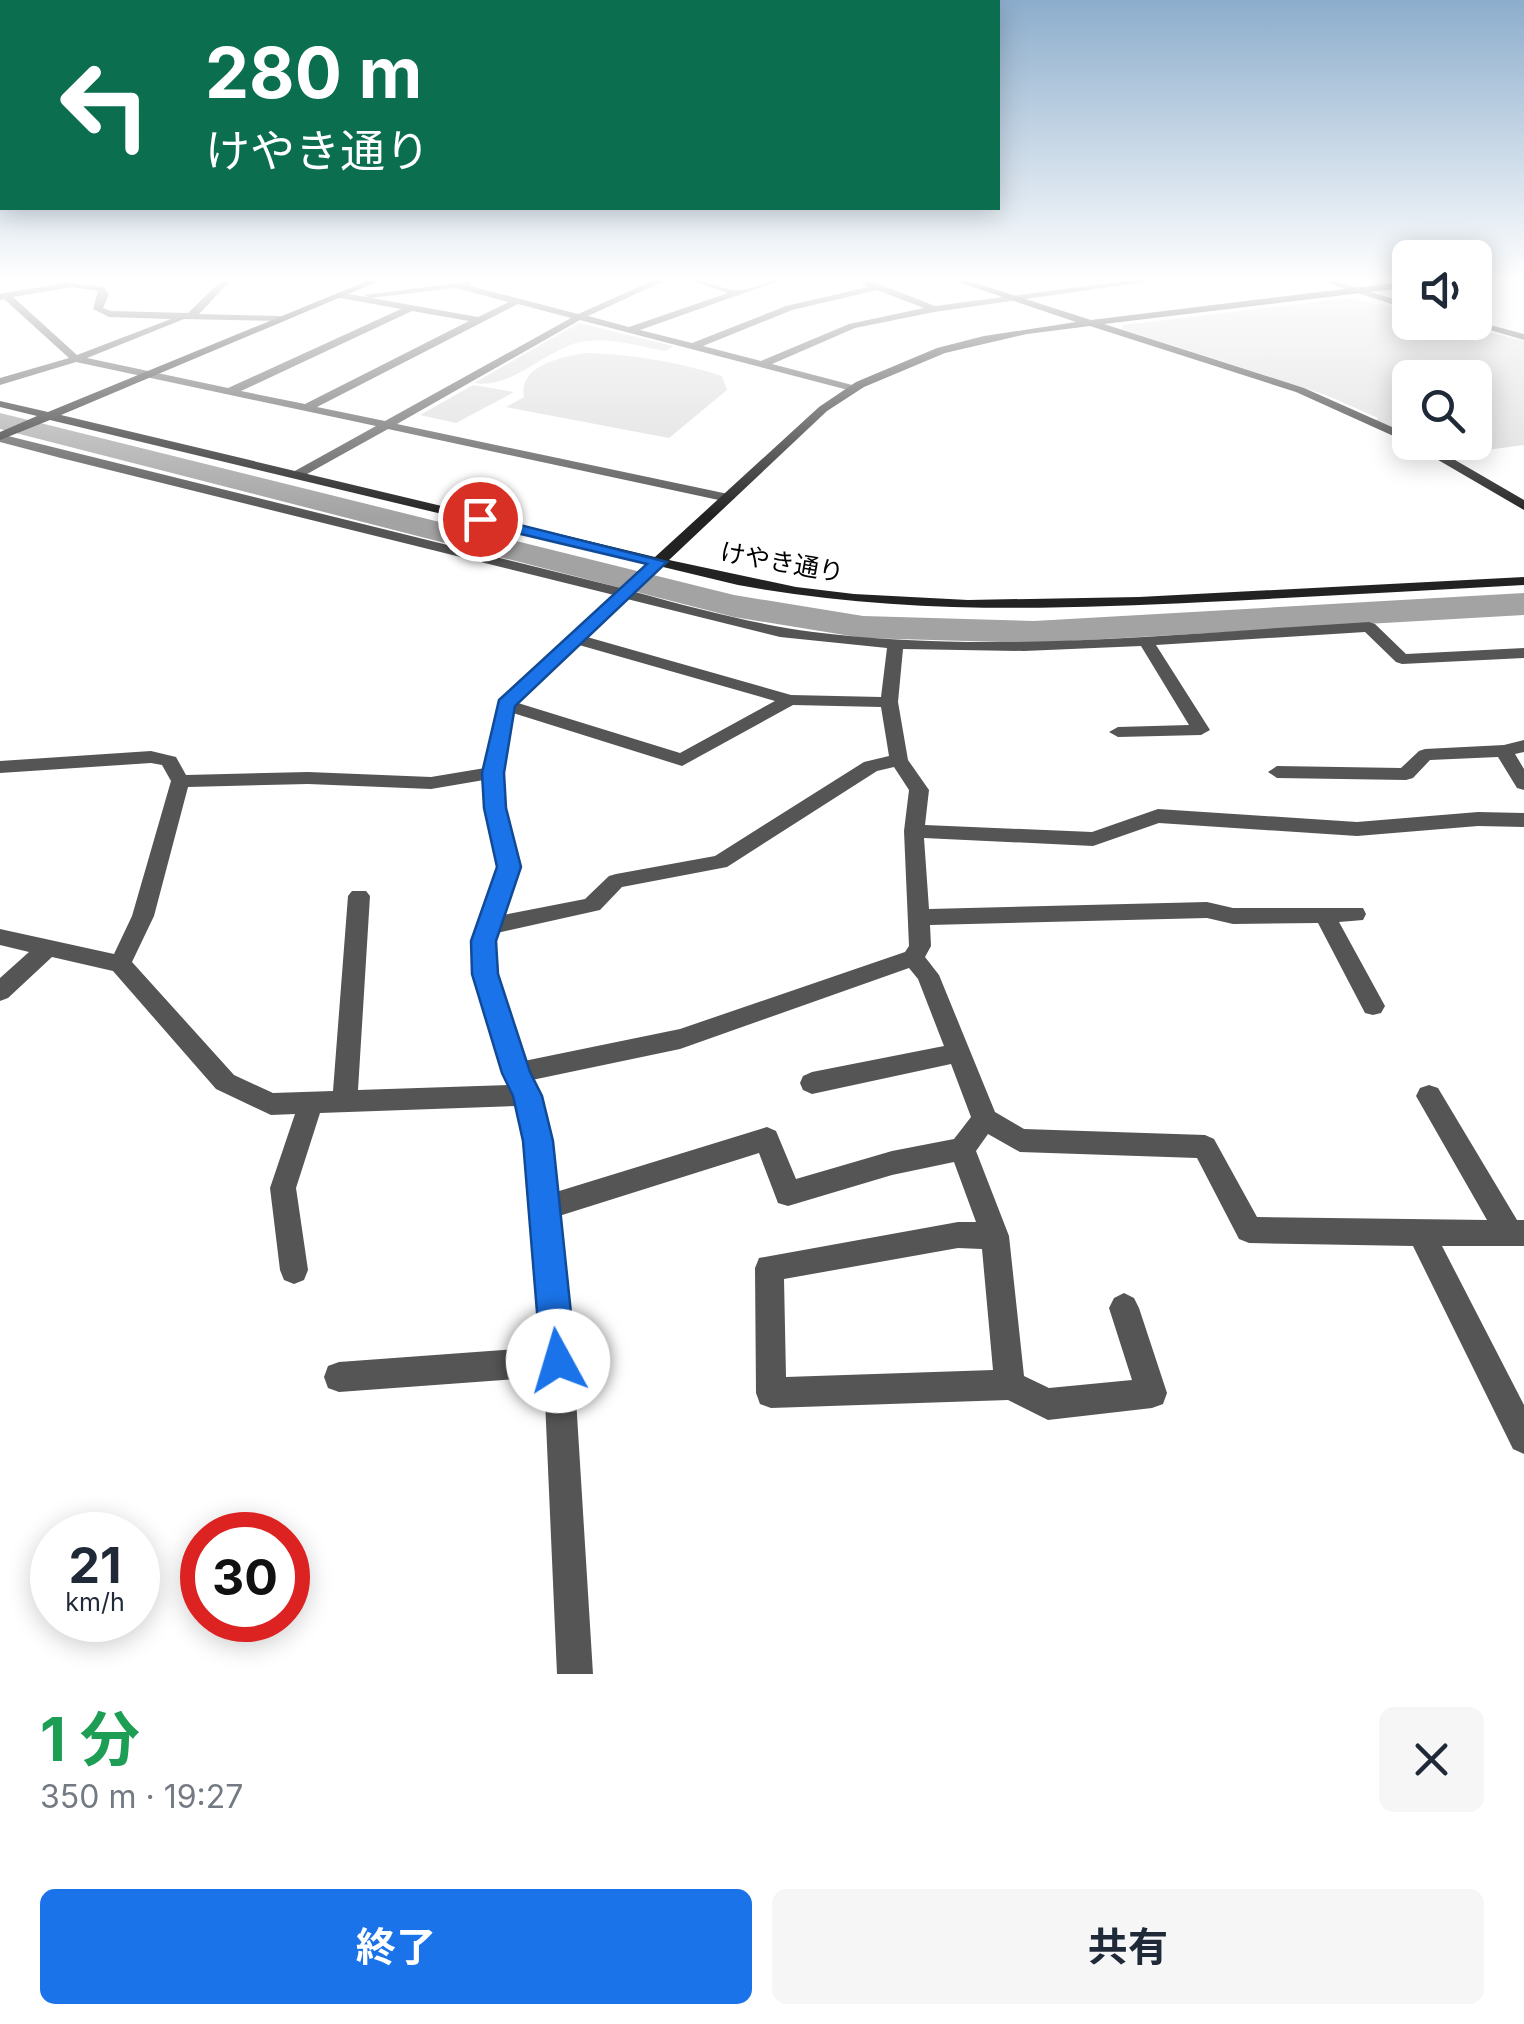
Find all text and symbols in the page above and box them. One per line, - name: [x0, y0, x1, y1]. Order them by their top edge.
- text: 280 m: [205, 30, 422, 115]
- icon: left: [40, 40, 170, 170]
- text: けやき通り: [205, 123, 430, 178]
- map controls: [1392, 240, 1492, 460]
- button: sound: [1392, 240, 1492, 340]
- button: search: [1392, 360, 1492, 460]
- pin: [438, 477, 523, 562]
- icon: arrive: [453, 492, 508, 547]
- street label: けやき通り: [718, 536, 846, 588]
- position arrow: [506, 1309, 610, 1413]
- speed limit sign: 30: [180, 1512, 310, 1642]
- text: 21: [68, 1535, 122, 1595]
- text: km/h: [65, 1587, 125, 1617]
- text: 1 分: [40, 1703, 140, 1775]
- button: close: [1379, 1707, 1484, 1812]
- text: 350 m · 19:27: [40, 1777, 243, 1816]
- button: 終了: [40, 1889, 752, 2004]
- button: 共有: [772, 1889, 1484, 2004]

